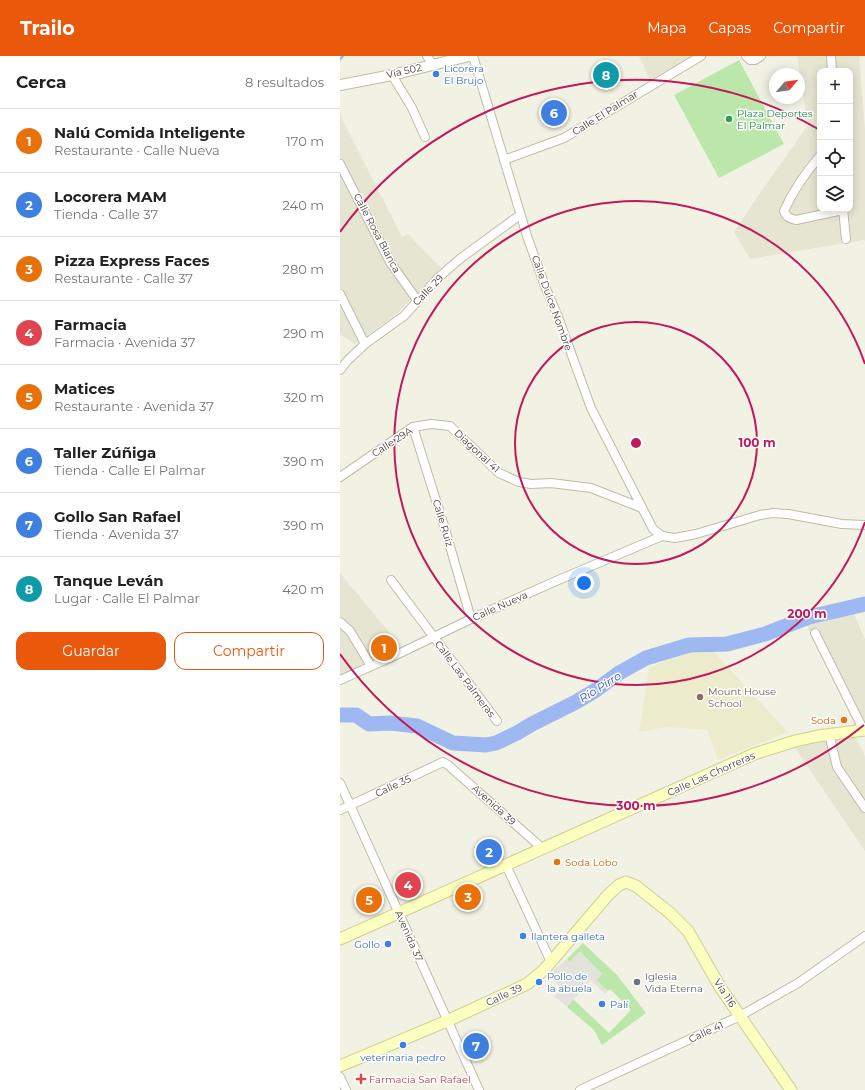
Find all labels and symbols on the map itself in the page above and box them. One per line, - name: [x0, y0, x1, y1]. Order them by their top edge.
- pin: 8: [593, 60, 619, 90]
- street label: Vía 502: [385, 61, 423, 81]
- place label: Licorera El Brujo: [444, 62, 484, 87]
- north arrow: [769, 68, 805, 104]
- marker: Licorera El Brujo: [431, 69, 441, 79]
- street label: Calle El Palmar: [570, 88, 640, 138]
- pin: 6: [541, 98, 567, 128]
- place label: Plaza Deportes El Palmar: [737, 107, 813, 132]
- marker: Plaza Deportes El Palmar: [724, 114, 734, 124]
- street label: Calle Rosa Blanca: [351, 191, 403, 275]
- street label: Calle Dulce Nombre: [529, 254, 575, 352]
- street label: Calle 29: [410, 272, 446, 308]
- street label: Calle 29A: [369, 424, 415, 460]
- street label: Diagonal 41: [451, 426, 503, 476]
- text: 100 m: [739, 435, 775, 450]
- centre of rings: [629, 436, 643, 450]
- street label: Calle Ruíz: [430, 498, 456, 548]
- your location: [574, 573, 594, 593]
- street label: Calle Nueva: [470, 588, 530, 624]
- text: 200 m: [787, 606, 827, 621]
- pin: 1: [371, 633, 397, 663]
- street label: Calle Las Palmeras: [432, 638, 498, 720]
- water label: Río Pirro: [576, 669, 624, 705]
- place label: Mount House School: [708, 685, 776, 710]
- marker: Mount House School: [695, 692, 705, 702]
- place label: Soda: [811, 714, 836, 727]
- marker: Soda: [839, 715, 849, 725]
- street label: Calle Las Chorreras: [665, 749, 757, 799]
- street label: Calle 35: [373, 772, 413, 800]
- street label: Avenida 39: [469, 782, 519, 828]
- text: 300 m: [615, 798, 656, 813]
- pin: 2: [476, 837, 502, 867]
- place label: Soda Lobo: [565, 856, 618, 869]
- marker: Soda Lobo: [552, 857, 562, 867]
- pin: 4: [395, 870, 421, 900]
- pin: 3: [455, 882, 481, 912]
- pin: 5: [356, 885, 382, 915]
- street label: Avenida 37: [392, 909, 426, 964]
- place label: llantera galleta: [531, 930, 605, 943]
- marker: llantera galleta: [518, 931, 528, 941]
- place label: Gollo: [354, 938, 380, 951]
- marker: Gollo: [383, 939, 393, 949]
- place label: Pollo de la abuela: [547, 970, 592, 995]
- place label: Iglesia Vida Eterna: [645, 970, 703, 995]
- street label: Vía 116: [711, 976, 739, 1010]
- marker: Pollo de la abuela: [534, 977, 544, 987]
- marker: Iglesia Vida Eterna: [632, 977, 642, 987]
- street label: Calle 39: [484, 981, 524, 1009]
- place label: Palí: [610, 998, 630, 1011]
- marker: Palí: [597, 999, 607, 1009]
- street label: Calle 41: [687, 1018, 725, 1046]
- pin: 7: [463, 1031, 489, 1061]
- marker: veterinaria pedro: [398, 1040, 408, 1050]
- place label: veterinaria pedro: [360, 1051, 446, 1064]
- place label: Farmacia San Rafael: [369, 1073, 471, 1086]
- marker: Farmacia San Rafael: [356, 1074, 366, 1084]

